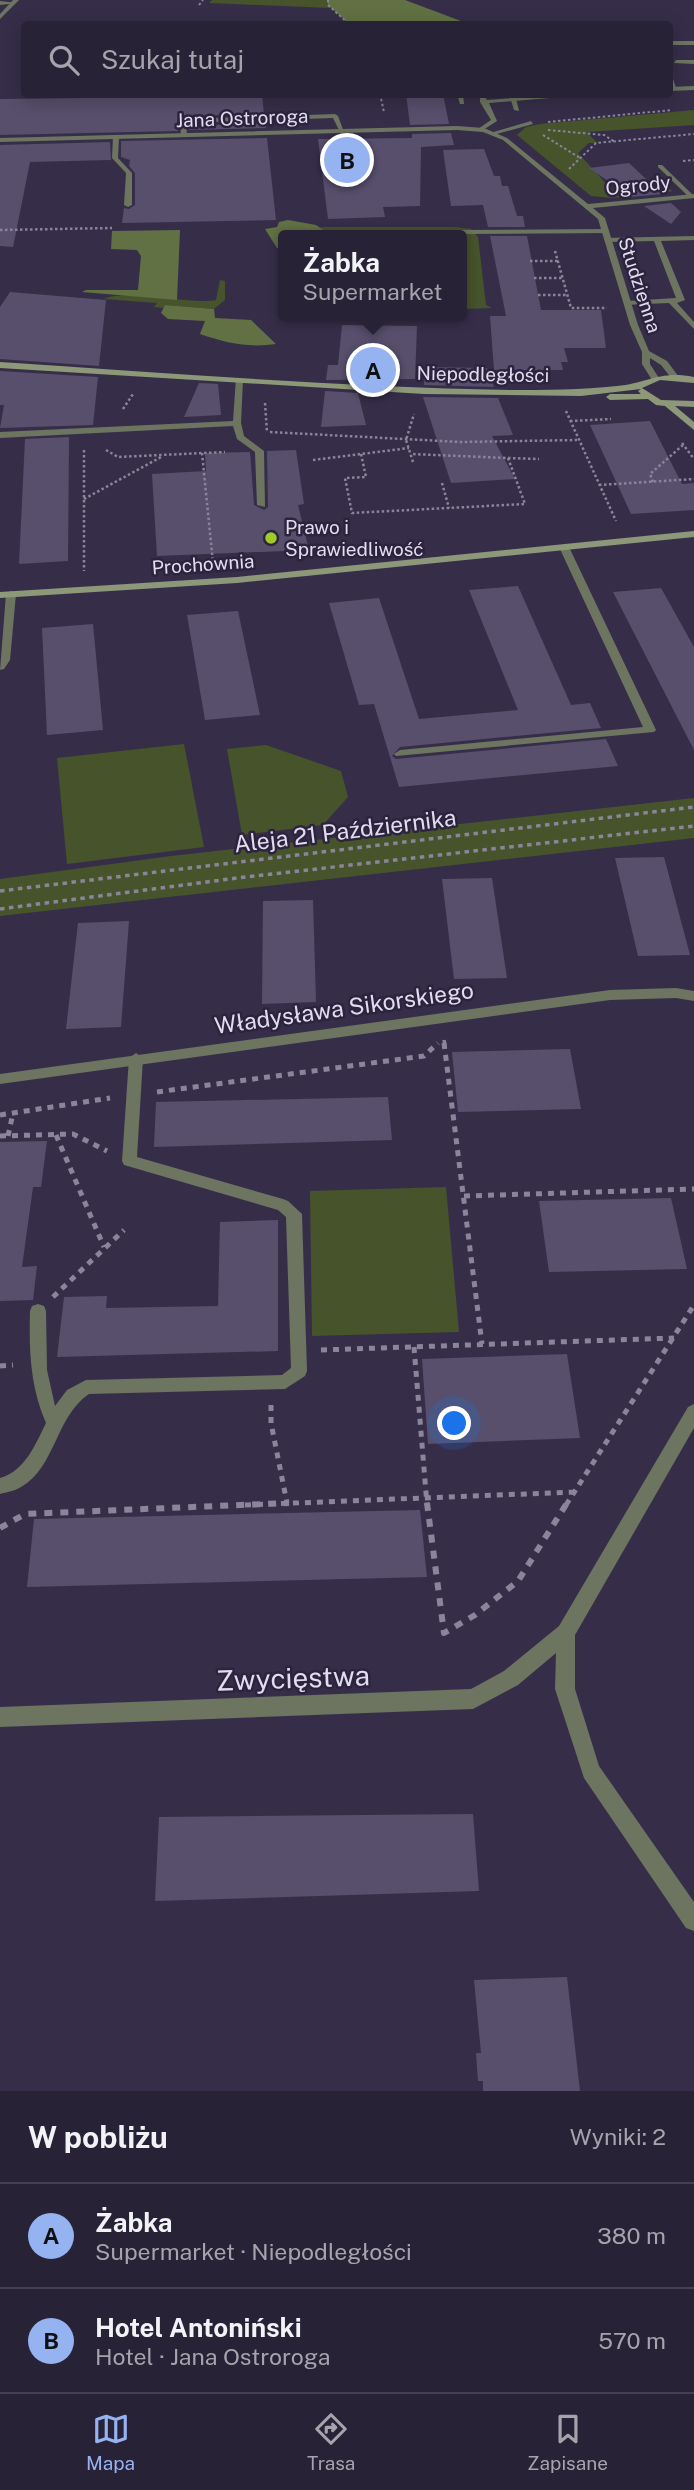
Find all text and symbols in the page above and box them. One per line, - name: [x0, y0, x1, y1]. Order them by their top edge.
- search box: [21, 21, 673, 98]
- icon: search: [45, 41, 83, 79]
- text: Szukaj tutaj: [101, 44, 244, 75]
- street label: Jana Ostroroga: [175, 105, 309, 131]
- pin: B: [324, 134, 370, 186]
- street label: Ogrody: [604, 171, 672, 199]
- popup: [278, 230, 467, 321]
- street label: Studzienna: [614, 235, 666, 335]
- text: Żabka: [302, 247, 380, 278]
- text: Supermarket: [302, 278, 443, 305]
- pin: A: [350, 344, 396, 396]
- street label: Niepodległości: [417, 362, 549, 386]
- place label: Prawo i Sprawiedliwość: [285, 516, 424, 560]
- marker: Prawo i Sprawiedliwość: [263, 530, 279, 546]
- street label: Prochownia: [151, 549, 255, 579]
- street label: Aleja 21 Października: [232, 803, 458, 858]
- street label: Władysława Sikorskiego: [213, 976, 475, 1039]
- your location: [437, 1406, 471, 1440]
- street label: Zwycięstwa: [216, 1658, 370, 1697]
- text: W pobliżu: [28, 2119, 168, 2155]
- text: Wyniki: 2: [570, 2123, 666, 2150]
- text: Żabka: [95, 2207, 173, 2238]
- text: A: [43, 2222, 59, 2249]
- text: 380 m: [597, 2222, 666, 2249]
- text: Supermarket · Niepodległości: [95, 2238, 412, 2265]
- text: Hotel Antoniński: [95, 2312, 302, 2343]
- text: B: [43, 2327, 59, 2354]
- text: 570 m: [598, 2327, 666, 2354]
- text: Hotel · Jana Ostroroga: [95, 2343, 330, 2370]
- tab: Mapa: [86, 2410, 135, 2474]
- tab: Trasa: [307, 2410, 355, 2474]
- tab: Zapisane: [527, 2410, 608, 2474]

